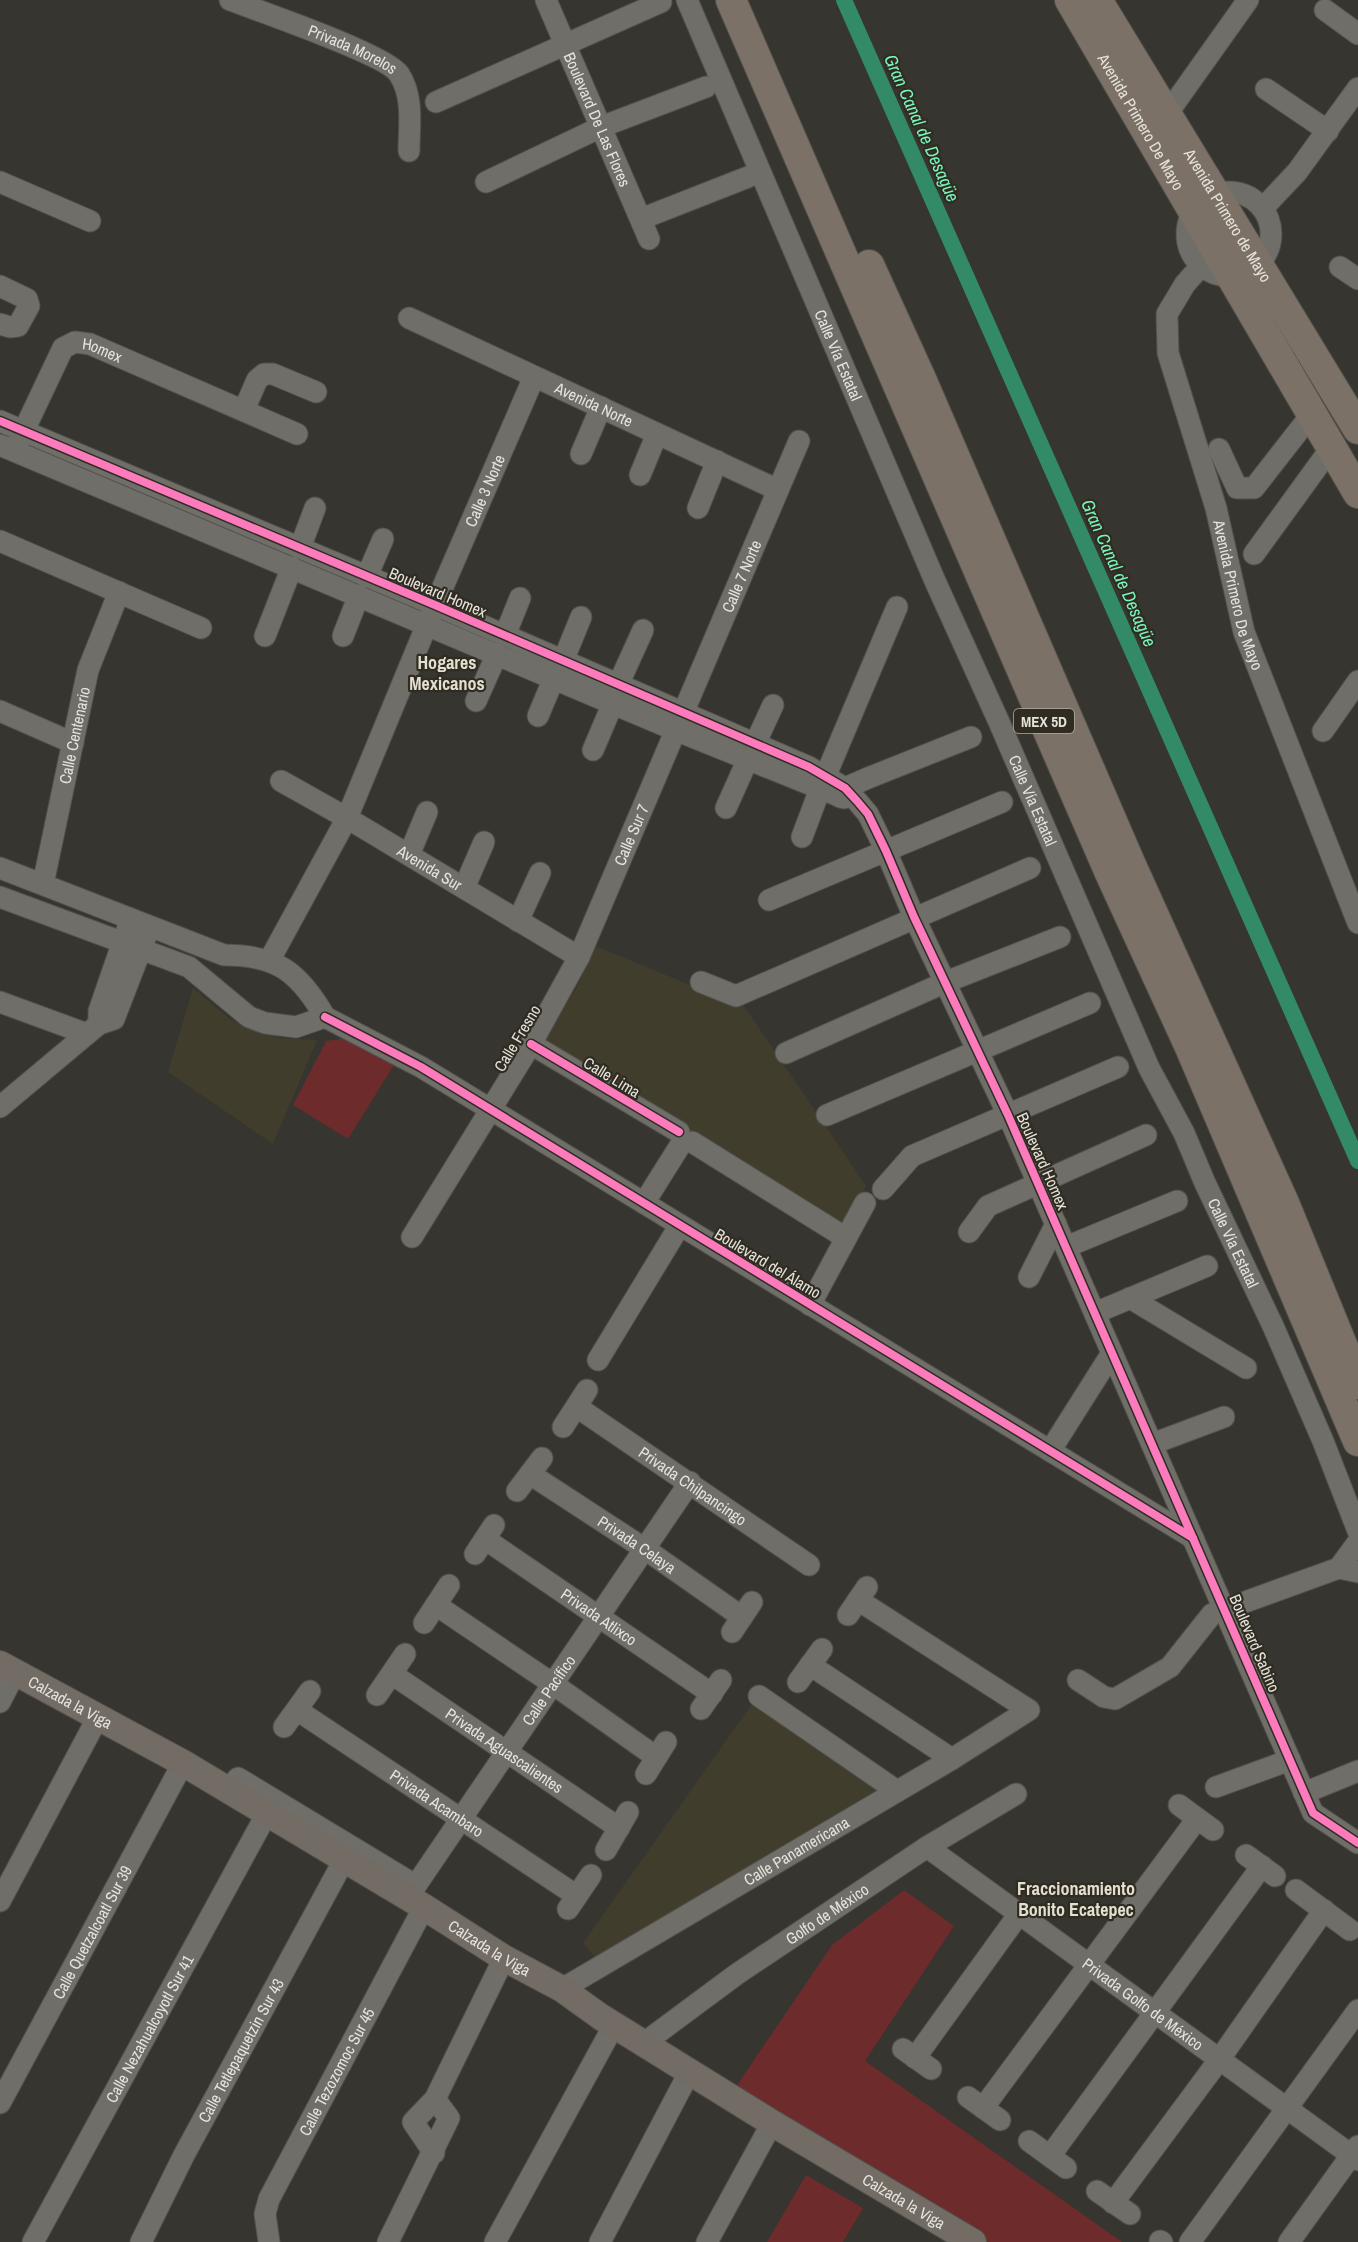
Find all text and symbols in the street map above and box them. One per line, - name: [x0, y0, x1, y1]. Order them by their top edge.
- street label: Privada Morelos: [305, 19, 402, 79]
- street label: Boulevard De Las Flores: [559, 49, 636, 190]
- street label: Avenida Primero De Mayo: [1092, 49, 1190, 194]
- water label: Gran Canal de Desagüe: [878, 50, 966, 206]
- street label: Avenida Primero de Mayo: [1178, 144, 1277, 286]
- street label: Calle Vía Estatal: [809, 306, 868, 404]
- street label: Homex: [81, 332, 126, 368]
- street label: Avenida Norte: [550, 376, 636, 432]
- street label: Calle 3 Norte: [459, 451, 510, 530]
- water label: Gran Canal de Desagüe: [1075, 495, 1163, 651]
- street label: Avenida Primero De Mayo: [1208, 517, 1269, 673]
- street label: Calle 7 Norte: [716, 537, 766, 616]
- street label: Boulevard Homex: [386, 562, 491, 623]
- district label: Hogares Mexicanos: [409, 650, 485, 696]
- street label: Calle Centenario: [53, 685, 95, 786]
- road number: MEX 5D: [1014, 709, 1074, 733]
- street label: Calle Vía Estatal: [1004, 752, 1062, 849]
- street label: Calle Sur 7: [608, 801, 654, 869]
- street label: Avenida Sur: [392, 839, 467, 896]
- street label: Calle Fresno: [488, 1000, 546, 1076]
- street label: Calle Lima: [579, 1051, 645, 1103]
- street label: Boulevard Homex: [1012, 1109, 1074, 1214]
- street label: Calle Vía Estatal: [1203, 1194, 1264, 1291]
- street label: Boulevard del Álamo: [711, 1223, 825, 1303]
- street label: Privada Chilpancingo: [634, 1441, 751, 1530]
- street label: Privada Celaya: [594, 1510, 681, 1579]
- street label: Privada Atlixco: [557, 1583, 641, 1651]
- street label: Boulevard Sabino: [1224, 1591, 1286, 1695]
- street label: Calle Pacífico: [517, 1651, 580, 1730]
- street label: Calzada la Viga: [24, 1670, 117, 1734]
- street label: Privada Aguascalientes: [441, 1703, 568, 1798]
- street label: Privada Acambaro: [386, 1764, 488, 1842]
- street label: Calle Panamericana: [739, 1811, 854, 1891]
- street label: Calle Quetzalcoatl Sur 39: [47, 1861, 137, 2003]
- district label: Fraccionamiento Bonito Ecatepec: [1017, 1876, 1135, 1922]
- street label: Golfo de México: [781, 1878, 873, 1950]
- street label: Calzada la Viga: [444, 1914, 535, 1981]
- street label: Calle Nezahualcoyotl Sur 41: [100, 1950, 199, 2107]
- street label: Privada Golfo de México: [1078, 1953, 1208, 2055]
- street label: Calle Tetlepaquetzin Sur 43: [193, 1974, 289, 2126]
- street label: Calle Tezozomoc Sur 45: [294, 2004, 380, 2140]
- street label: Calzada la Viga: [859, 2168, 950, 2235]

